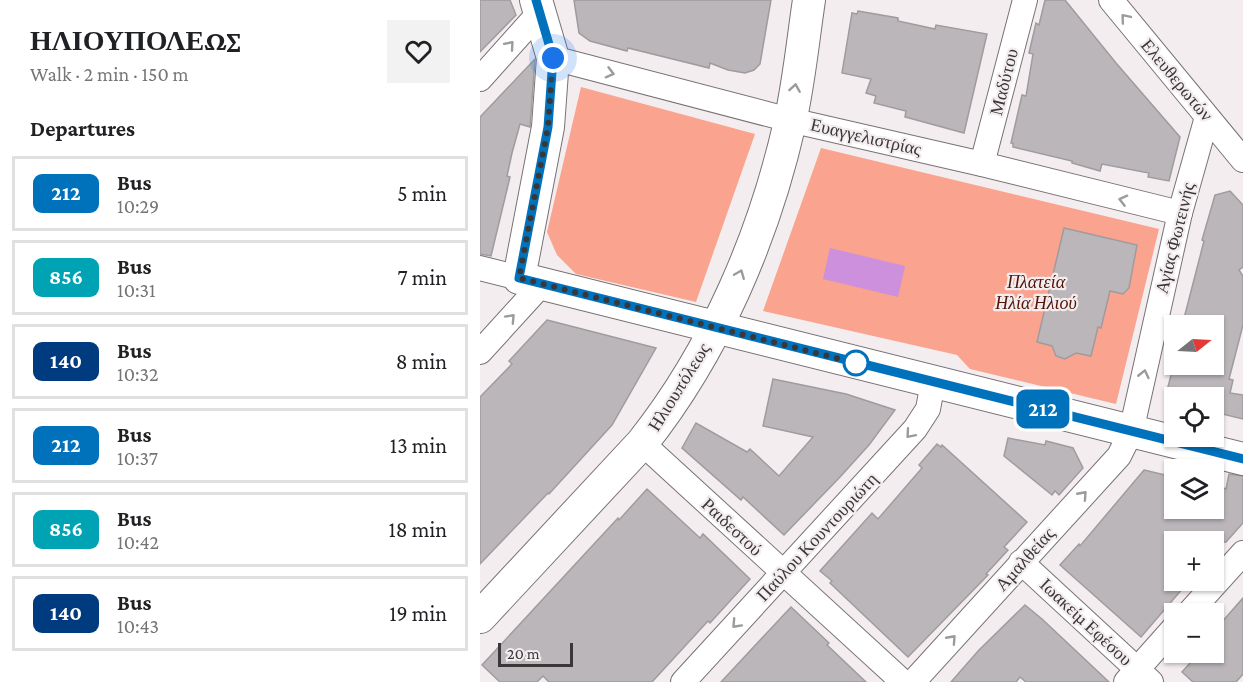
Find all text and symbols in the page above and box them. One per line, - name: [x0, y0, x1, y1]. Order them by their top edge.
- one-way arrow: [1122, 13, 1133, 24]
- button: heart: [387, 20, 450, 83]
- text: ΗΛΙΟΥΠΟΛΕΩΣ: [30, 25, 241, 56]
- street label: Ελευθερωτών: [1137, 35, 1217, 125]
- one-way arrow: [503, 41, 514, 52]
- your location: [538, 43, 568, 73]
- street label: Μαδύτου: [986, 47, 1022, 117]
- text: Walk · 2 min · 150 m: [30, 63, 189, 85]
- one-way arrow: [605, 65, 615, 78]
- one-way arrow: [789, 83, 801, 92]
- street label: Ευαγγελιστρίας: [809, 115, 923, 159]
- text: Departures: [30, 116, 135, 141]
- text: Bus: [117, 170, 151, 195]
- street label: Αγίας Φωτεινής: [1152, 180, 1198, 296]
- text: 212: [51, 181, 81, 205]
- text: 5 min: [397, 181, 447, 206]
- one-way arrow: [1118, 194, 1128, 207]
- text: 10:29: [117, 195, 159, 217]
- text: Bus: [117, 254, 151, 279]
- text: 856: [49, 265, 83, 289]
- text: 7 min: [397, 265, 447, 290]
- one-way arrow: [733, 270, 745, 281]
- park label: Πλατεία Ηλία Ηλιού: [994, 272, 1077, 313]
- text: 10:31: [117, 279, 156, 301]
- one-way arrow: [504, 315, 515, 325]
- north arrow: [1164, 315, 1224, 375]
- map controls: [1164, 315, 1224, 663]
- text: Bus: [117, 338, 151, 363]
- street label: Ηλιουπόλεως: [644, 339, 714, 435]
- text: 140: [50, 349, 82, 373]
- text: 8 min: [396, 349, 447, 374]
- unlabelled marker: [843, 350, 869, 376]
- text: 10:32: [117, 363, 158, 385]
- one-way arrow: [1137, 370, 1150, 380]
- button: locate: [1164, 387, 1224, 447]
- line badge: 212: [1008, 390, 1078, 428]
- text: 212: [1028, 397, 1058, 421]
- text: Bus: [117, 422, 151, 447]
- one-way arrow: [907, 427, 918, 438]
- text: 212: [51, 433, 81, 457]
- text: 13 min: [390, 433, 447, 458]
- text: 10:37: [117, 447, 158, 469]
- button: layers: [1164, 459, 1224, 519]
- street label: Παύλου Κουντουριώτη: [752, 469, 882, 605]
- one-way arrow: [1076, 491, 1087, 501]
- street label: Ραιδεστού: [698, 494, 766, 560]
- text: Bus: [117, 506, 151, 531]
- text: 856: [49, 517, 83, 541]
- text: 18 min: [388, 517, 447, 542]
- street label: Αμαλθείας: [991, 523, 1059, 595]
- text: 10:42: [117, 531, 159, 553]
- button: +: [1164, 531, 1224, 591]
- street label: Ιωακείμ Εφέσου: [1036, 574, 1136, 670]
- text: Bus: [117, 590, 151, 615]
- text: 140: [50, 601, 82, 625]
- text: 19 min: [389, 601, 447, 626]
- button: −: [1164, 603, 1224, 663]
- text: 10:43: [117, 615, 159, 637]
- one-way arrow: [732, 618, 743, 628]
- one-way arrow: [945, 635, 956, 645]
- scale bar: [498, 640, 573, 668]
- text: 20 m: [507, 645, 540, 662]

